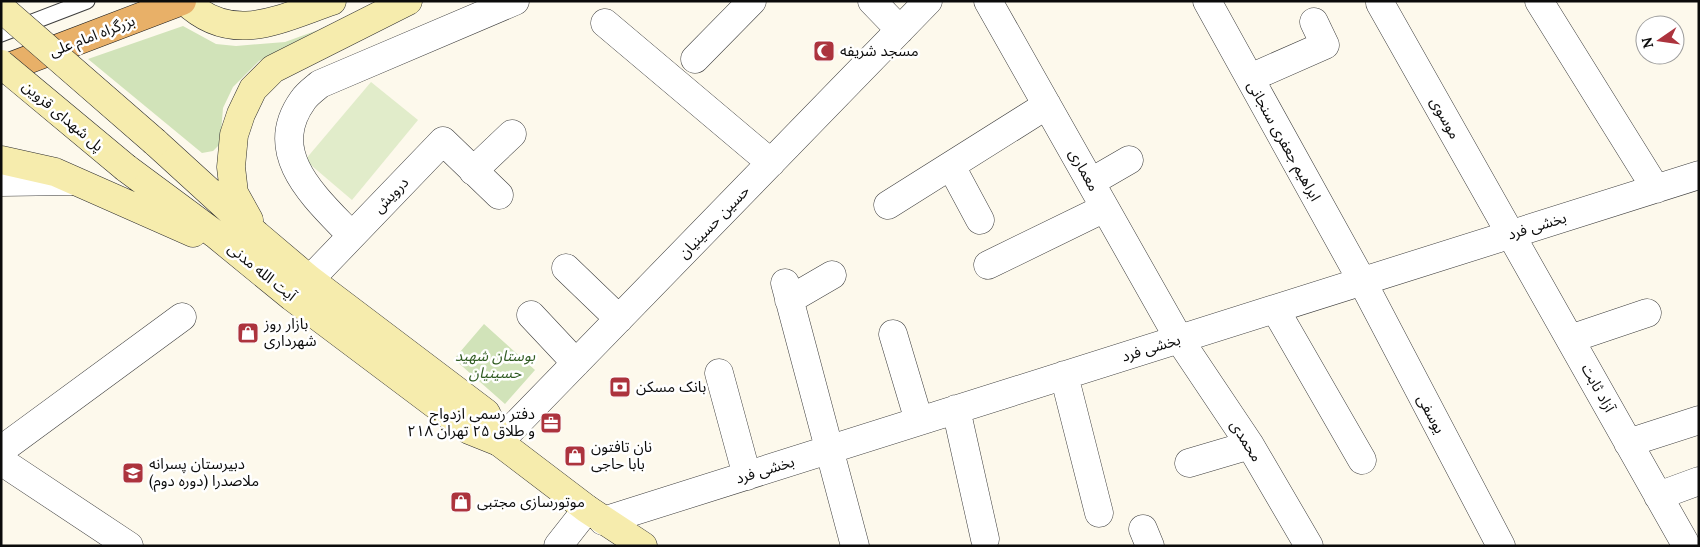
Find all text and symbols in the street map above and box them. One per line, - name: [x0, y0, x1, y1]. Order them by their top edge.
- street label: بزرگراه امام علی: [46, 10, 138, 62]
- north arrow: [1635, 15, 1685, 65]
- text: N: [1637, 35, 1657, 50]
- mosque icon: مسجد شریفه: [812, 39, 836, 63]
- place label: مسجد شریفه: [840, 41, 919, 60]
- street label: پل شهدای قزوین: [18, 76, 108, 156]
- street label: ابراهیم جعفری سنجانی: [1242, 77, 1325, 205]
- street label: موسوی: [1426, 93, 1465, 142]
- street label: معماری: [1065, 145, 1104, 194]
- street label: درویش: [369, 173, 412, 217]
- street label: حسین حسینیان: [674, 181, 753, 262]
- street label: بخشی فرد: [1505, 208, 1569, 243]
- street label: آیت الله مدنی: [224, 238, 301, 305]
- place label: بازار روز شهرداری: [263, 314, 317, 350]
- shop icon: بازار روز شهرداری: [236, 321, 260, 345]
- street label: بخشی فرد: [1119, 330, 1183, 365]
- park label: بوستان شهید حسینیان: [455, 346, 536, 382]
- street label: آزاد ثابت: [1577, 360, 1620, 416]
- bank icon: بانک مسکن: [608, 375, 632, 399]
- place label: بانک مسکن: [636, 377, 706, 396]
- street label: یوسفی: [1413, 391, 1450, 437]
- place label: دفتر رسمی ازدواج ۲۱۸ و طلاق ۲۵ تهران: [407, 404, 535, 440]
- office icon: دفتر رسمی ازدواج ۲۱۸ و طلاق ۲۵ تهران: [539, 411, 563, 435]
- street label: محمدی: [1226, 416, 1267, 465]
- place label: نان تافتون بابا حاجی: [591, 437, 652, 473]
- shop icon: نان تافتون بابا حاجی: [563, 444, 587, 468]
- street label: بخشی فرد: [733, 452, 797, 487]
- place label: دبيرستان پسرانه ملاصدرا (دوره دوم): [149, 454, 259, 492]
- school or university icon: دبيرستان پسرانه ملاصدرا (دوره دوم): [121, 461, 145, 485]
- shop icon: موتورسازی مجتبی: [449, 490, 473, 514]
- place label: موتورسازی مجتبی: [477, 492, 585, 511]

